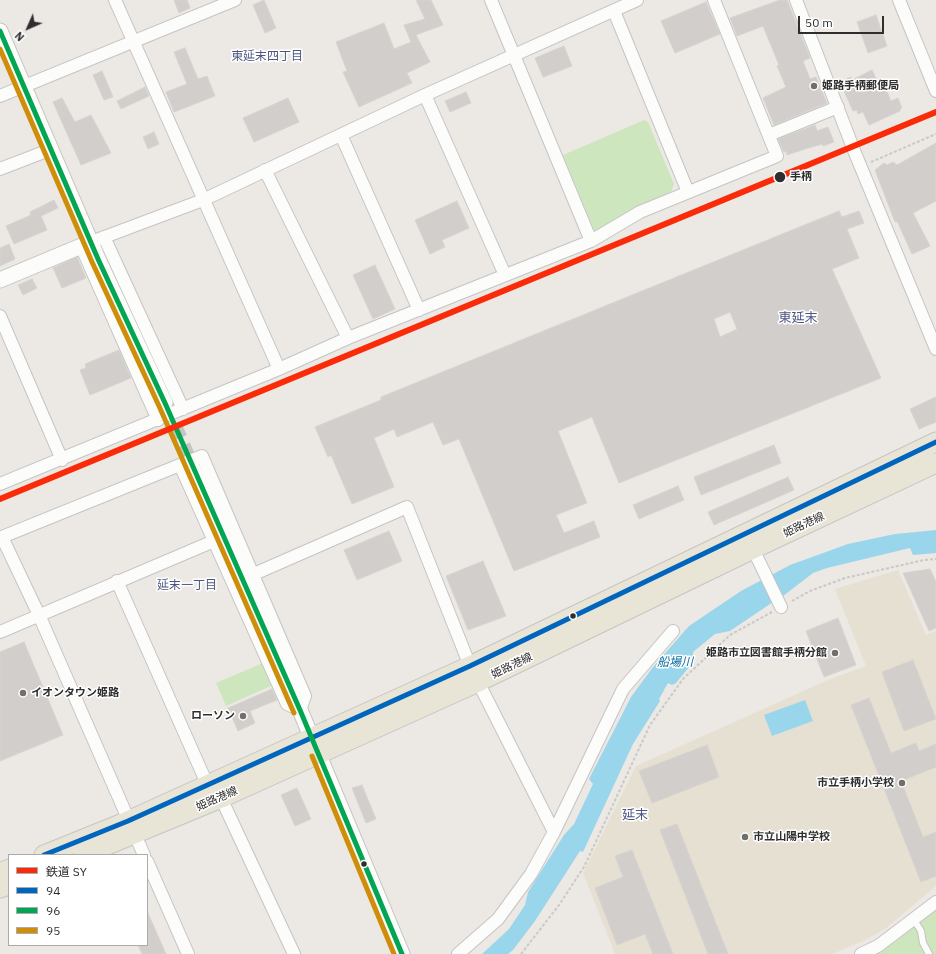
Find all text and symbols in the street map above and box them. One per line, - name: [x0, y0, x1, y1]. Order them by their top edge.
- north arrow: [8, 8, 48, 48]
- scale bar: [800, 8, 886, 34]
- text: 50 m: [805, 15, 833, 30]
- text: N: [12, 29, 27, 44]
- district label: 東延末四丁目: [231, 50, 303, 64]
- place label: 姫路手柄郵便局: [822, 79, 899, 93]
- marker: 姫路手柄郵便局: [809, 81, 819, 91]
- marker: 手柄: [773, 170, 787, 184]
- place label: 手柄: [790, 170, 812, 184]
- district label: 東延末: [779, 310, 817, 326]
- street label: 姫路港線: [781, 510, 827, 540]
- district label: 延末一丁目: [157, 579, 217, 593]
- unlabelled marker: [568, 611, 578, 621]
- place label: 姫路市立図書館手柄分館: [706, 646, 827, 660]
- marker: 姫路市立図書館手柄分館: [830, 648, 840, 658]
- street label: 姫路港線: [489, 650, 535, 682]
- water label: 船場川: [657, 656, 693, 670]
- place label: イオンタウン姫路: [31, 686, 119, 700]
- marker: イオンタウン姫路: [18, 688, 28, 698]
- place label: ローソン: [191, 709, 235, 723]
- marker: ローソン: [238, 711, 248, 721]
- place label: 市立手柄小学校: [817, 776, 894, 790]
- marker: 市立手柄小学校: [897, 778, 907, 788]
- street label: 姫路港線: [194, 784, 240, 814]
- district label: 延末: [622, 807, 648, 823]
- place label: 市立山陽中学校: [753, 830, 830, 844]
- marker: 市立山陽中学校: [740, 832, 750, 842]
- legend: [8, 854, 148, 946]
- unlabelled marker: [359, 859, 369, 869]
- text: 鉄道 SY: [46, 864, 87, 879]
- text: 94: [46, 883, 60, 898]
- text: 96: [46, 903, 60, 918]
- text: 95: [46, 923, 60, 938]

